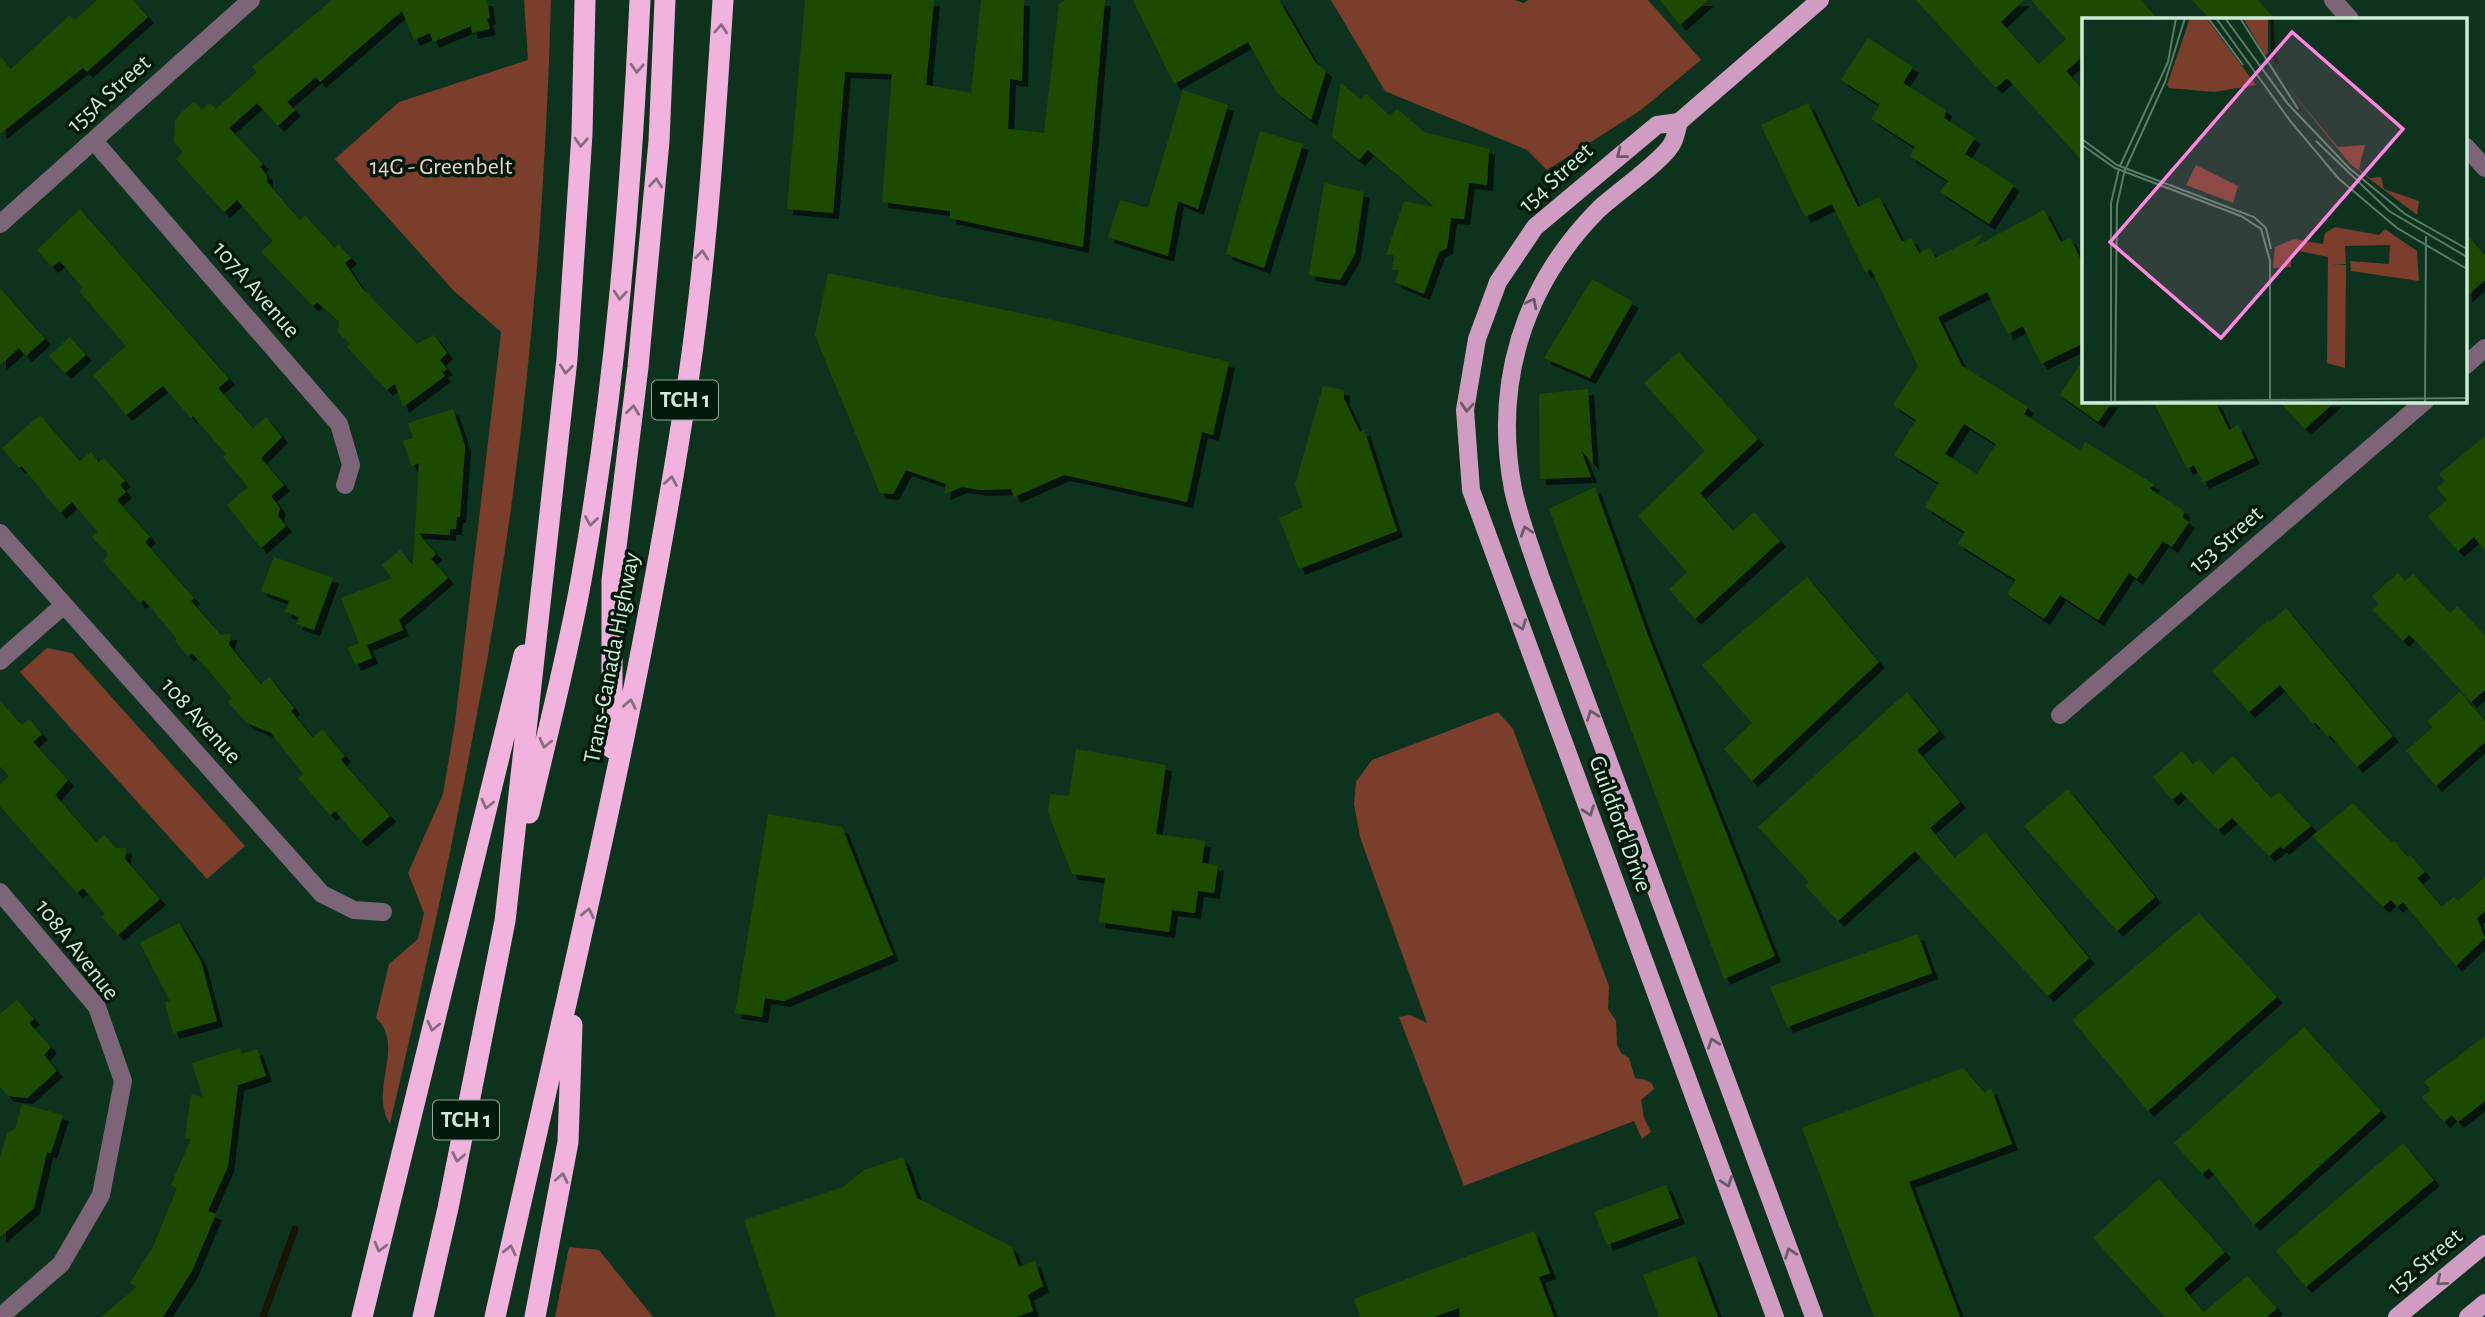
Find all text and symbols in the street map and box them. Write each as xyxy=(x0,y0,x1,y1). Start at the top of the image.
inset map xyxy=(2082,18,2468,402)
one-way arrow xyxy=(714,23,729,34)
street label: 155A Street xyxy=(63,51,155,137)
one-way arrow xyxy=(629,63,644,74)
one-way arrow xyxy=(574,136,589,147)
street label: 154 Street xyxy=(1514,139,1598,217)
one-way arrow xyxy=(1617,145,1629,158)
park label: 14G - Greenbelt xyxy=(370,155,513,179)
one-way arrow xyxy=(648,178,663,189)
street label: 107A Avenue xyxy=(208,237,304,343)
one-way arrow xyxy=(694,249,709,260)
one-way arrow xyxy=(613,290,628,301)
one-way arrow xyxy=(1524,298,1538,310)
one-way arrow xyxy=(559,363,574,374)
road number: TCH 1 xyxy=(652,380,718,420)
one-way arrow xyxy=(1460,402,1475,413)
one-way arrow xyxy=(626,404,641,416)
one-way arrow xyxy=(663,475,678,486)
street label: 153 Street xyxy=(2185,502,2268,578)
one-way arrow xyxy=(583,515,598,526)
one-way arrow xyxy=(1520,525,1534,538)
street label: Trans-Canada Highway xyxy=(580,551,644,765)
one-way arrow xyxy=(1513,619,1527,631)
street label: 108 Avenue xyxy=(157,673,245,769)
one-way arrow xyxy=(622,698,637,710)
one-way arrow xyxy=(1586,709,1600,721)
one-way arrow xyxy=(538,737,553,749)
street label: Guildford Drive xyxy=(1584,753,1656,895)
one-way arrow xyxy=(481,798,495,810)
one-way arrow xyxy=(1581,804,1595,816)
street label: 108A Avenue xyxy=(31,895,123,1005)
one-way arrow xyxy=(579,907,594,919)
one-way arrow xyxy=(427,1019,442,1031)
one-way arrow xyxy=(1707,1037,1721,1049)
road number: TCH 1 xyxy=(433,1100,499,1140)
one-way arrow xyxy=(452,1151,467,1163)
one-way arrow xyxy=(553,1172,568,1184)
one-way arrow xyxy=(1719,1175,1733,1187)
street label: 152 Street xyxy=(2383,1224,2467,1300)
one-way arrow xyxy=(374,1241,388,1253)
one-way arrow xyxy=(501,1244,516,1256)
one-way arrow xyxy=(1784,1247,1798,1259)
one-way arrow xyxy=(2437,1272,2449,1285)

